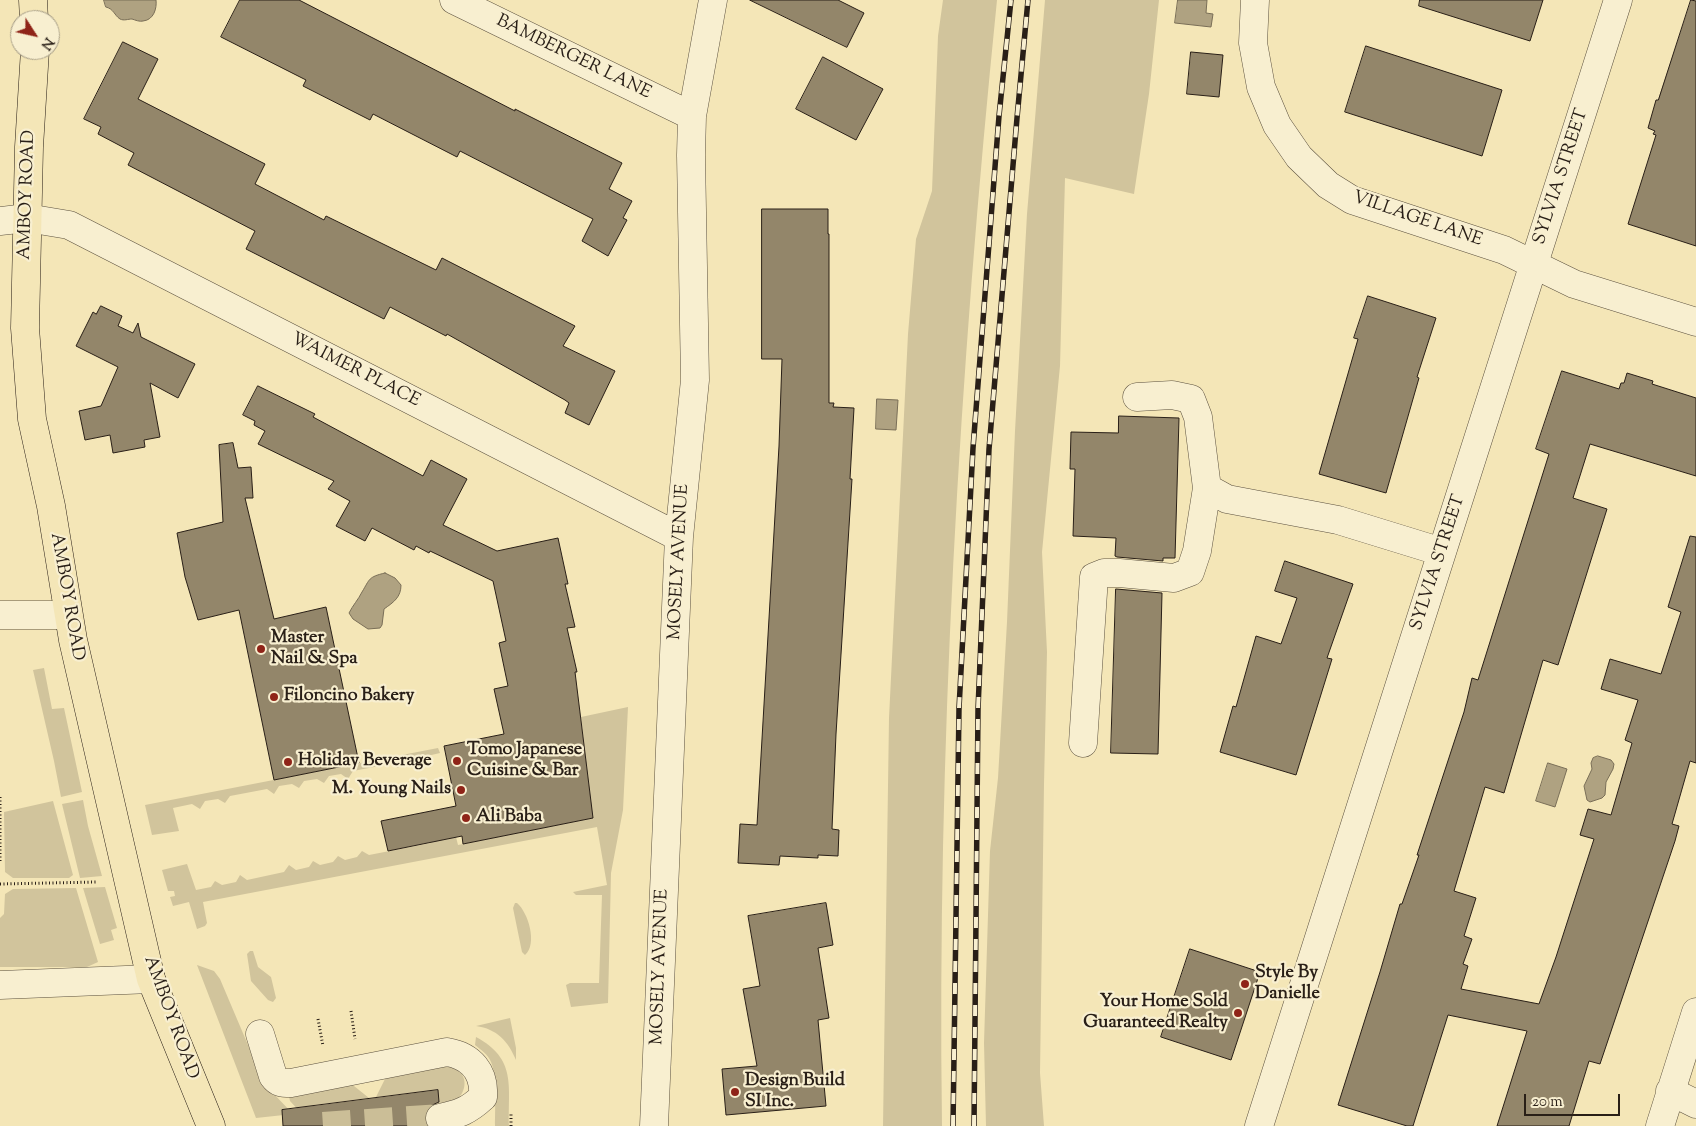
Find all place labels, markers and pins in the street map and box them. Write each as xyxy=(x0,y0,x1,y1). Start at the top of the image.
place label: Master Nail & Spa xyxy=(271,628,357,670)
marker: Master Nail & Spa xyxy=(255,643,267,655)
place label: Filoncino Bakery xyxy=(284,686,415,708)
marker: Filoncino Bakery xyxy=(268,691,280,703)
place label: Tomo Japanese Cuisine & Bar xyxy=(467,740,582,782)
place label: Holiday Beverage xyxy=(298,751,432,773)
marker: Tomo Japanese Cuisine & Bar xyxy=(451,755,463,767)
marker: Holiday Beverage xyxy=(282,756,294,768)
place label: M. Young Nails xyxy=(332,779,451,801)
marker: M. Young Nails xyxy=(455,784,467,796)
place label: Ali Baba xyxy=(476,807,542,829)
marker: Ali Baba xyxy=(460,812,472,824)
place label: Style By Danielle xyxy=(1255,963,1320,1006)
marker: Style By Danielle xyxy=(1239,978,1251,990)
place label: Your Home Sold Guaranteed Realty xyxy=(1083,992,1228,1034)
marker: Your Home Sold Guaranteed Realty xyxy=(1232,1007,1244,1019)
place label: Design Build SI Inc. xyxy=(745,1071,845,1114)
marker: Design Build SI Inc. xyxy=(729,1086,741,1098)

